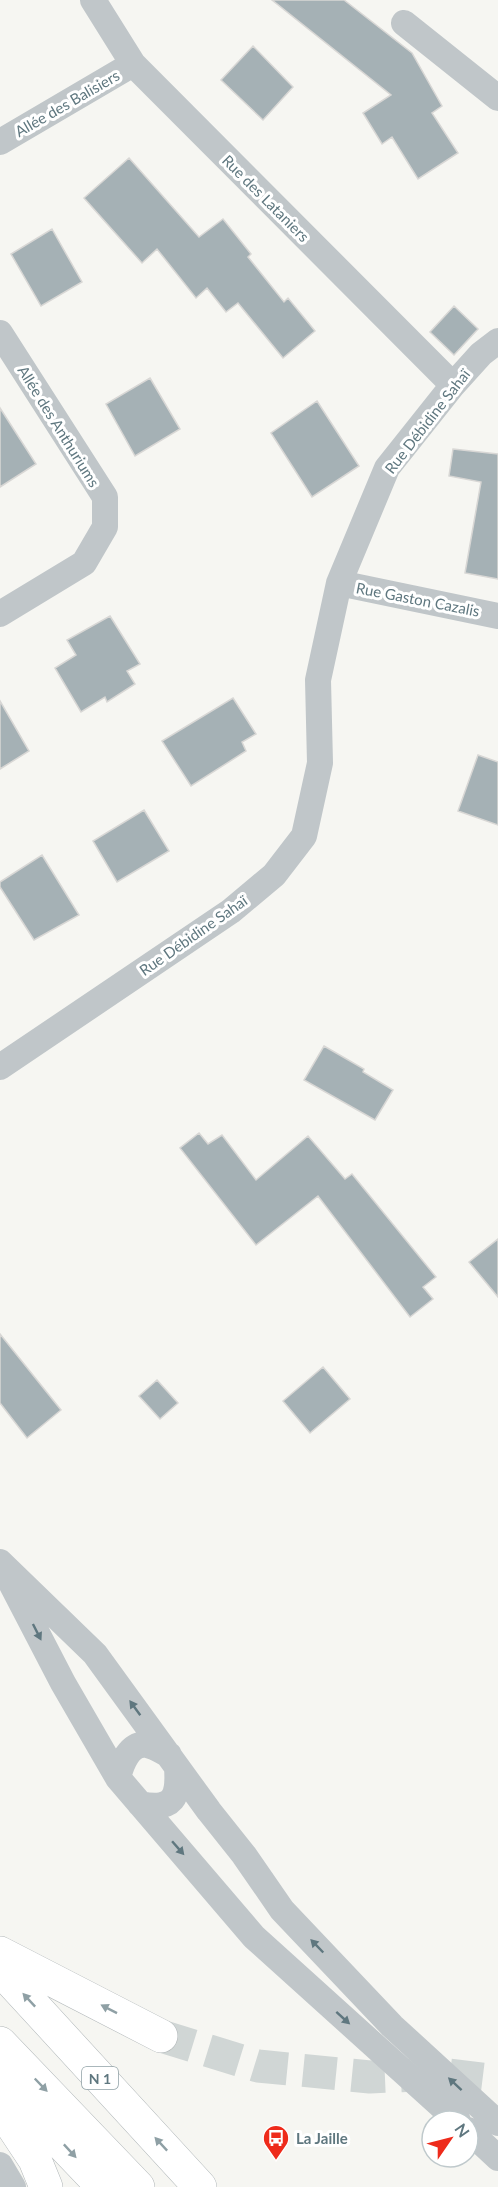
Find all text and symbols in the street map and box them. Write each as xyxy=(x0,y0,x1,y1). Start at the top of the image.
street label: Allée des Balisiers xyxy=(12,66,122,140)
street label: Rue des Lataniers xyxy=(219,151,313,245)
street label: Allée des Anthuriums xyxy=(14,362,104,490)
street label: Rue Débidine Sahaï xyxy=(381,365,474,477)
street label: Rue Gaston Cazalis xyxy=(355,578,481,620)
street label: Rue Débidine Sahaï xyxy=(136,891,251,979)
one-way arrow xyxy=(32,1624,41,1641)
one-way arrow xyxy=(129,1701,141,1717)
one-way arrow xyxy=(171,1841,185,1856)
one-way arrow xyxy=(310,1940,324,1954)
one-way arrow xyxy=(22,1993,36,2008)
one-way arrow xyxy=(100,2005,118,2015)
one-way arrow xyxy=(335,2011,350,2024)
road number: N 1 xyxy=(82,2067,118,2089)
one-way arrow xyxy=(448,2077,462,2091)
one-way arrow xyxy=(33,2078,47,2092)
north arrow xyxy=(420,2109,480,2169)
text: N xyxy=(451,2120,474,2141)
bus stop icon: La Jaille xyxy=(261,2123,291,2161)
place label: La Jaille xyxy=(296,2129,348,2147)
one-way arrow xyxy=(155,2137,168,2152)
one-way arrow xyxy=(62,2144,76,2158)

